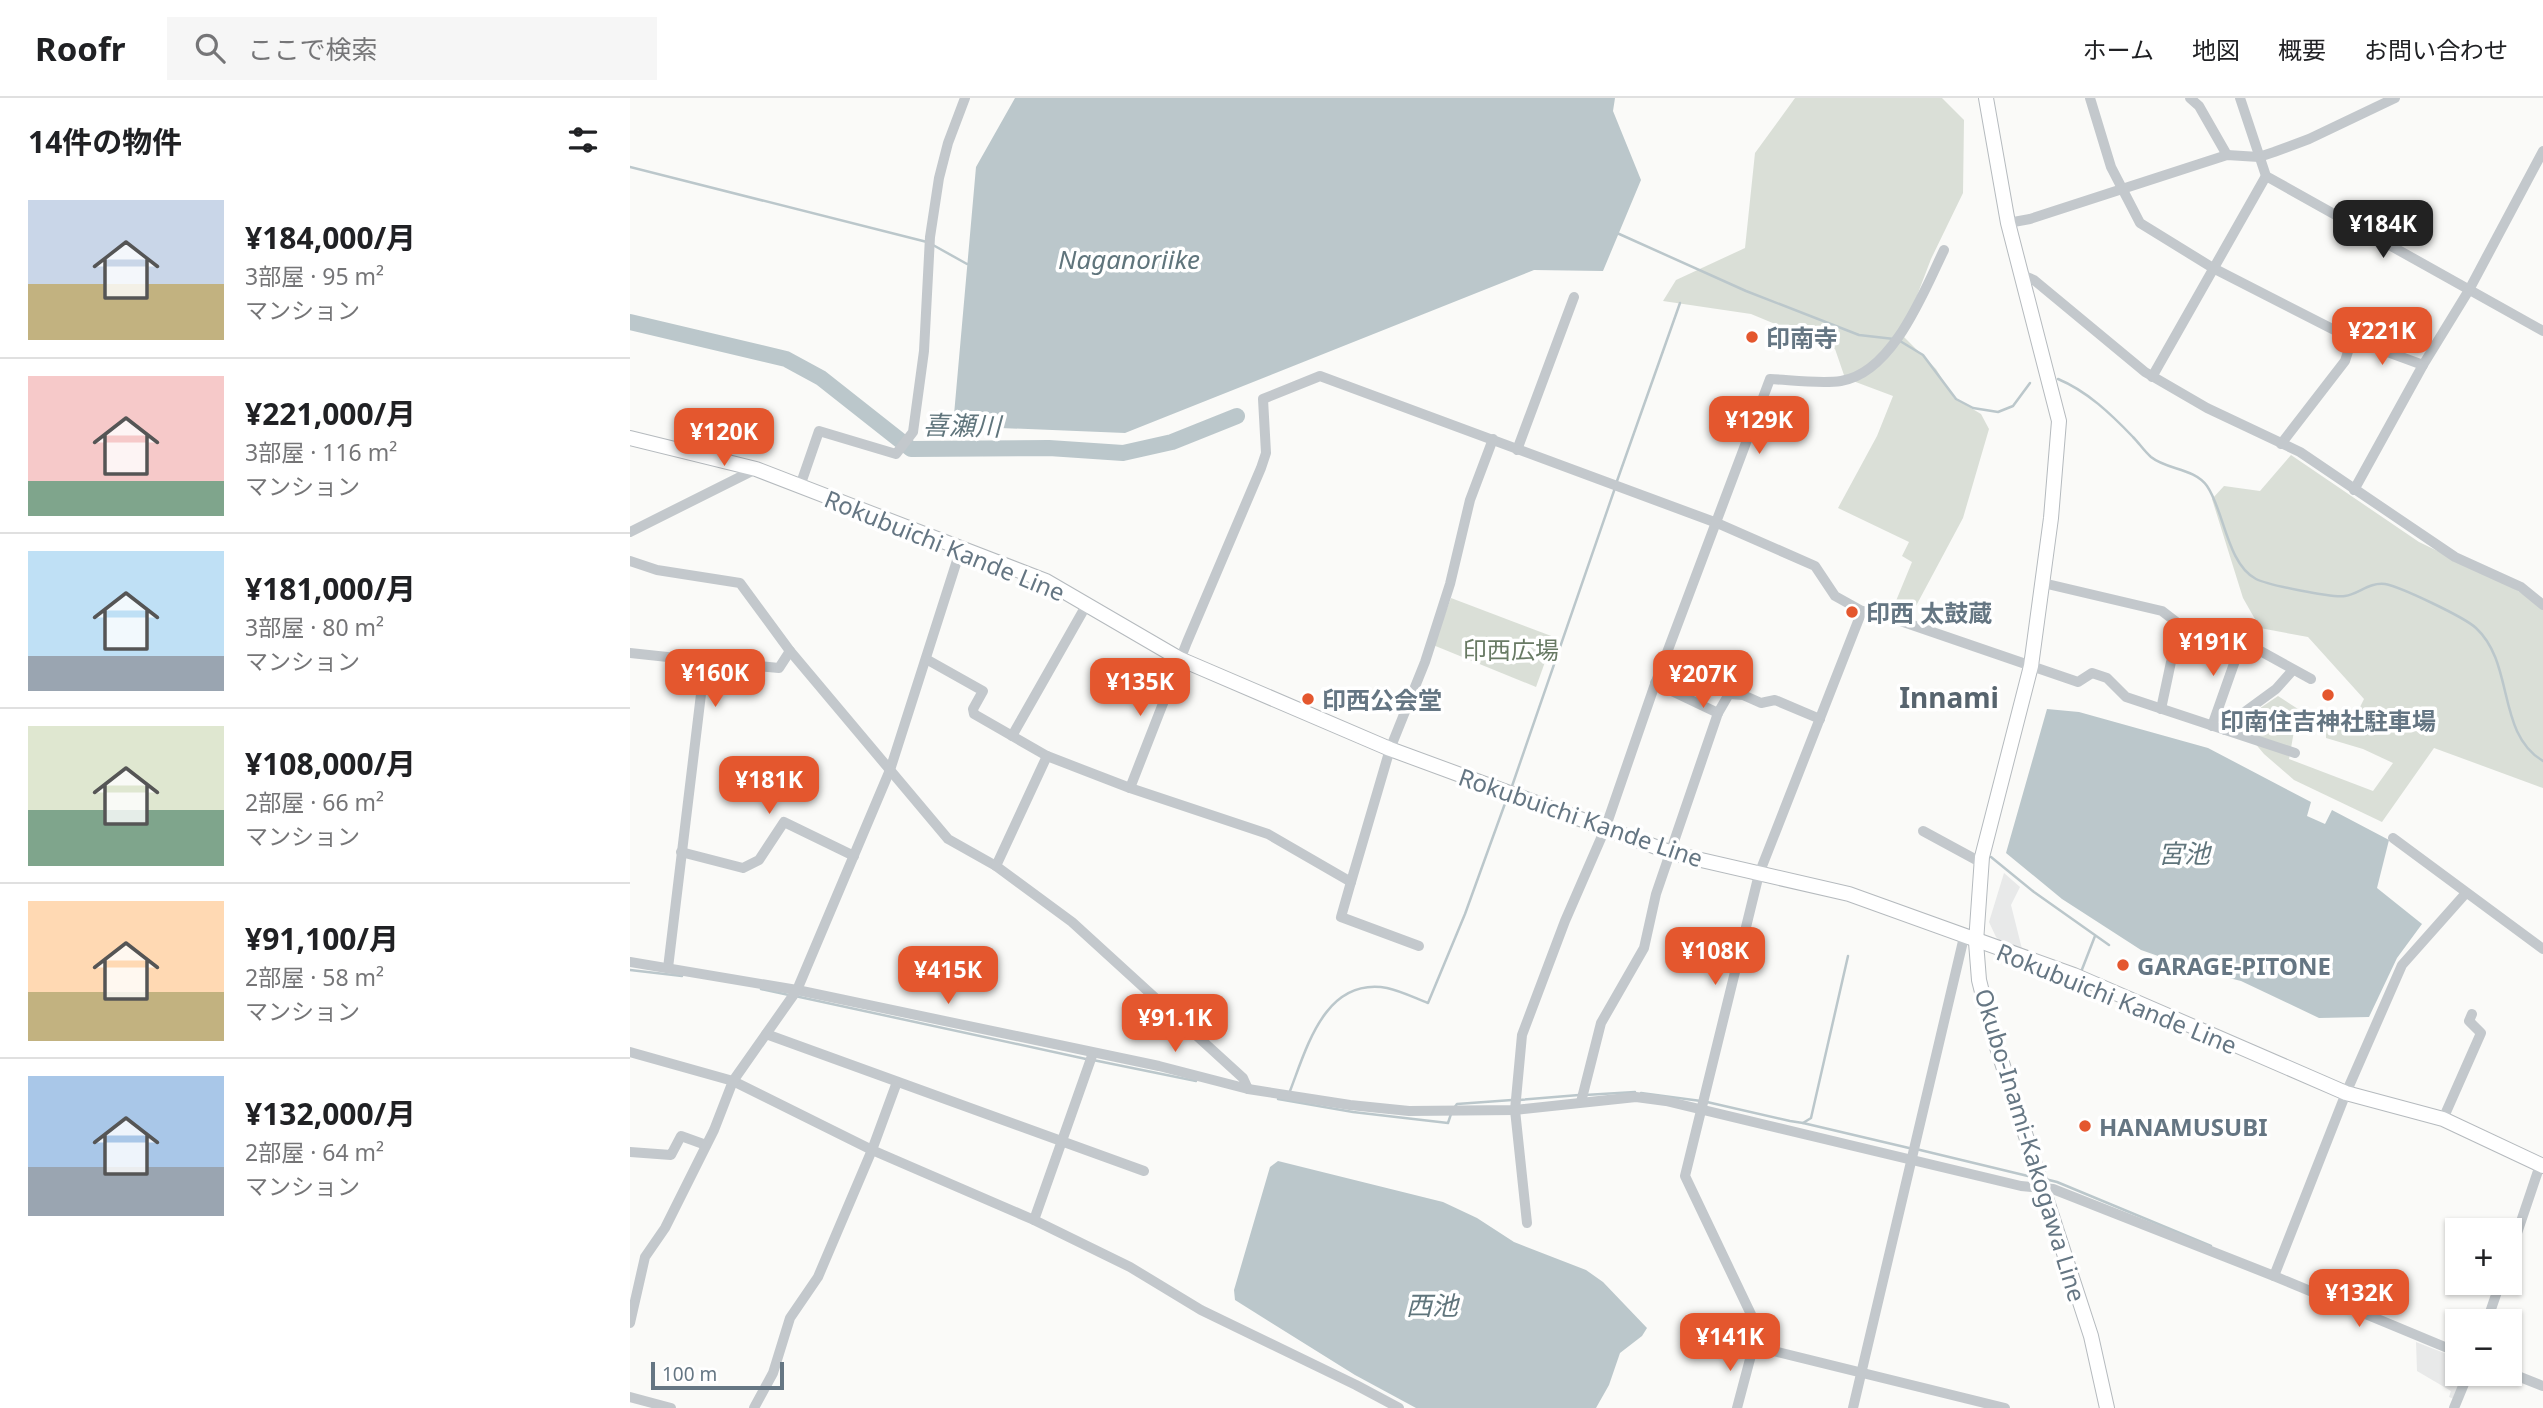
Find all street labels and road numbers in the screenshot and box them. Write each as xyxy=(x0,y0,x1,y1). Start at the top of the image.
street label: Rokubuichi Kande Line xyxy=(820,482,1070,608)
street label: Rokubuichi Kande Line xyxy=(1454,760,1708,874)
street label: Rokubuichi Kande Line xyxy=(1992,935,2242,1061)
street label: Okubo-Inami-Kakogawa Line xyxy=(1968,984,2094,1306)

